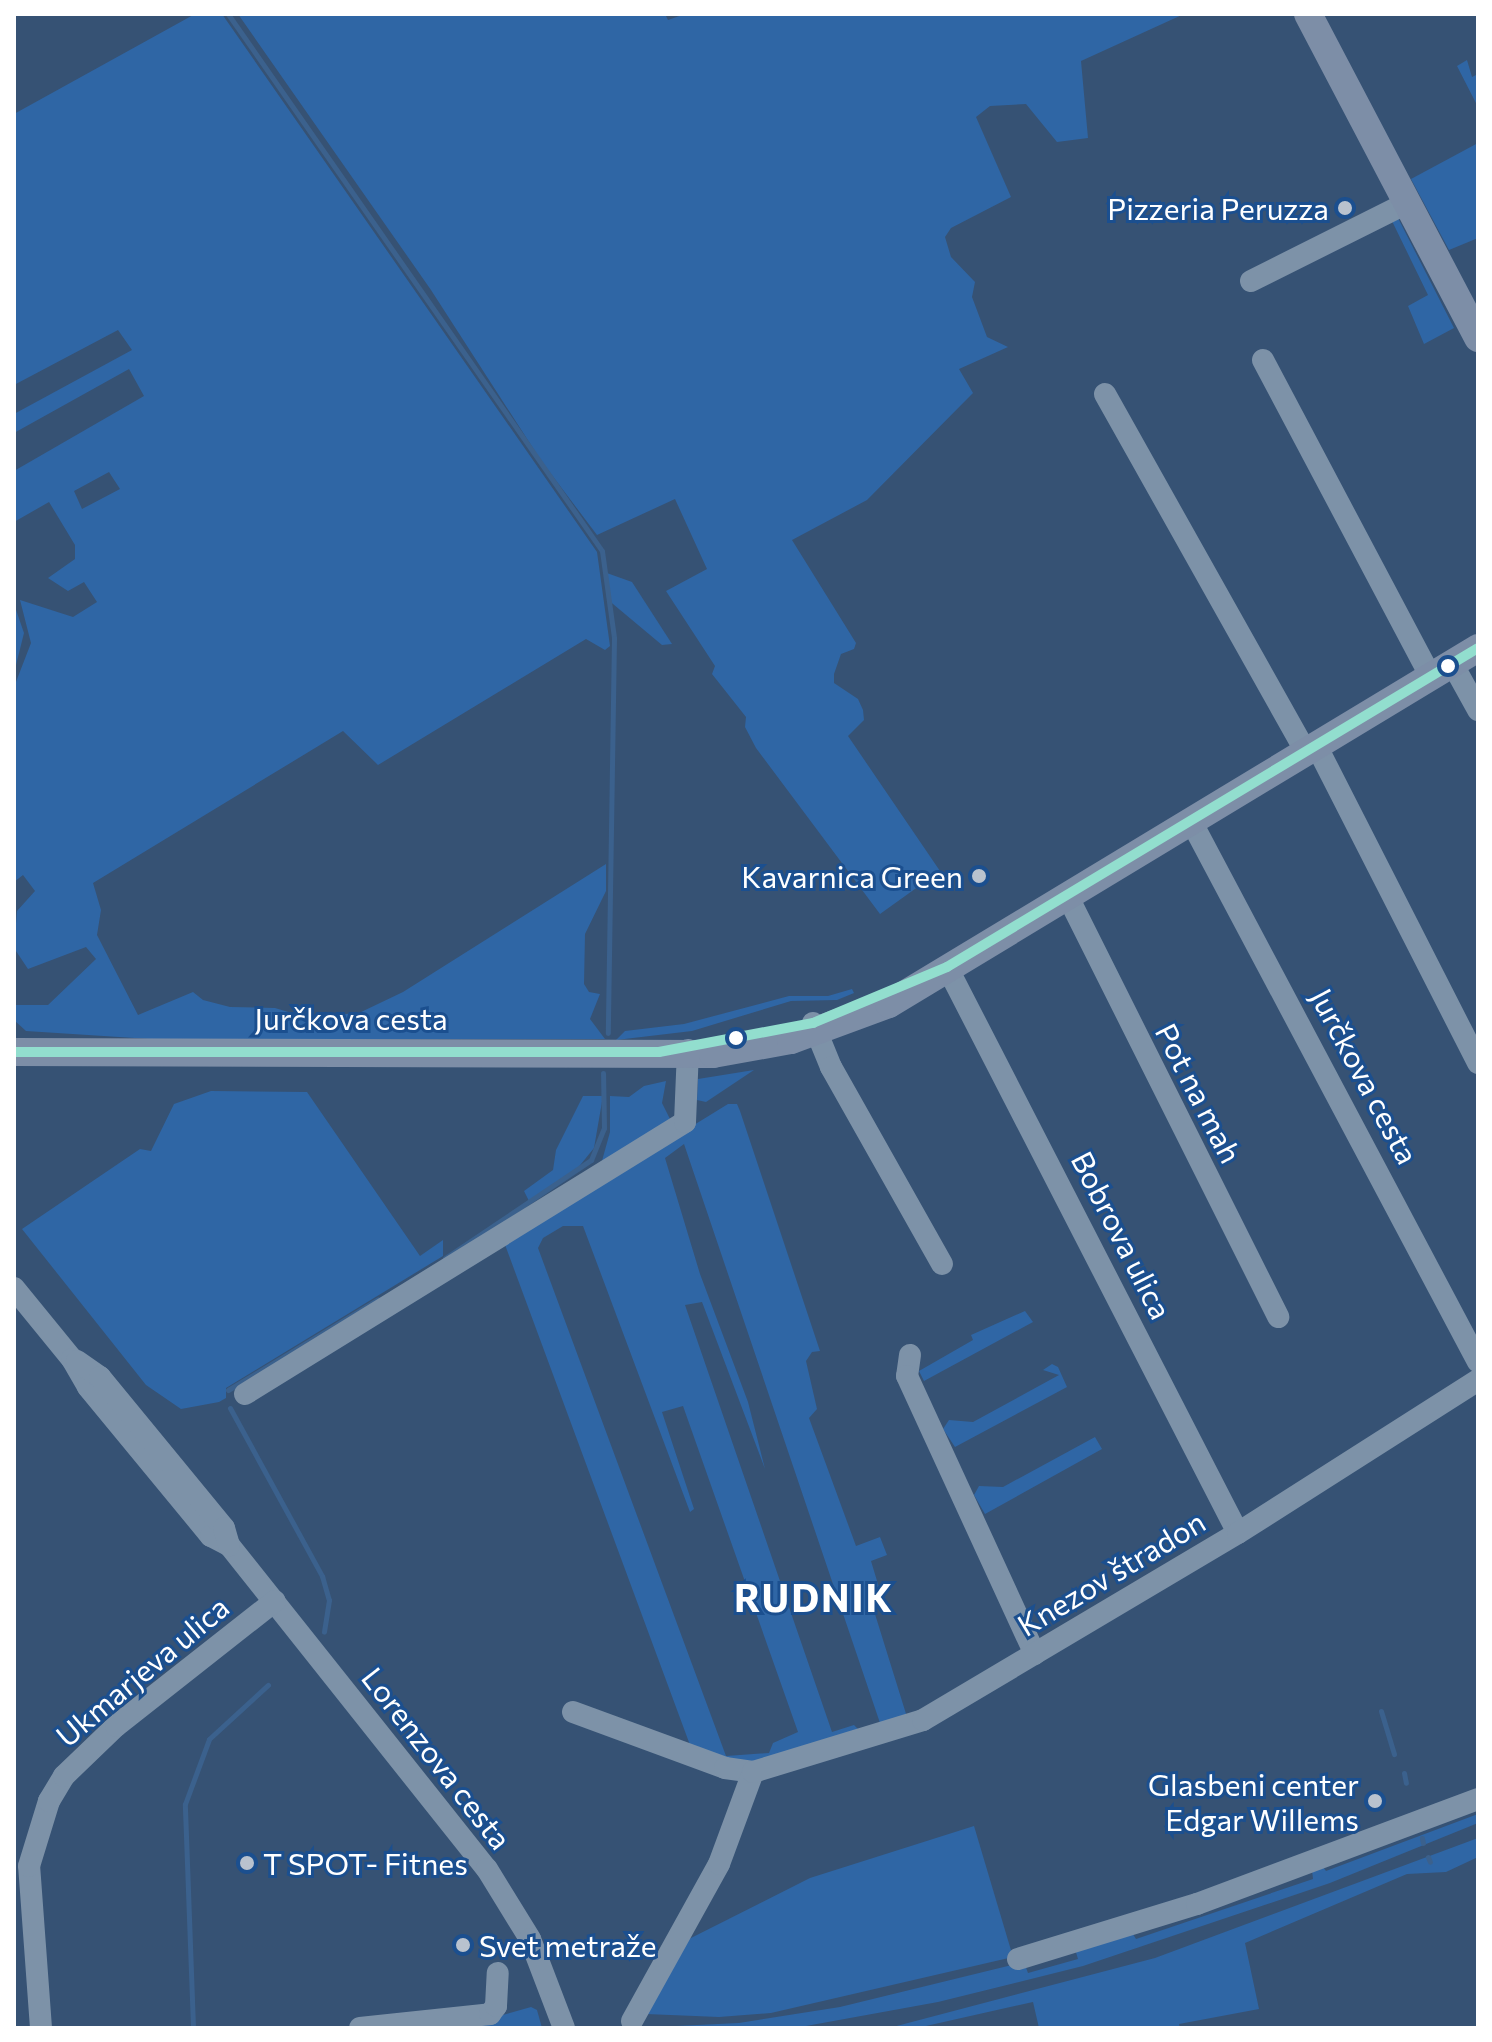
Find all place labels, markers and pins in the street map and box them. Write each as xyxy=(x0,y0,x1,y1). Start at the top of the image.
place label: Pizzeria Peruzza xyxy=(1107,190,1329,226)
marker: Pizzeria Peruzza xyxy=(1336,199,1354,217)
unlabelled marker xyxy=(1440,658,1456,674)
place label: Kavarnica Green xyxy=(741,858,963,894)
marker: Kavarnica Green xyxy=(970,867,988,885)
unlabelled marker xyxy=(728,1030,744,1046)
place label: Glasbeni center Edgar Willems xyxy=(1148,1766,1359,1836)
marker: Glasbeni center Edgar Willems xyxy=(1366,1792,1384,1810)
place label: T SPOT- Fitnes xyxy=(263,1845,468,1881)
marker: T SPOT- Fitnes xyxy=(238,1854,256,1872)
place label: Svet metraže xyxy=(479,1927,657,1963)
marker: Svet metraže xyxy=(454,1936,472,1954)

